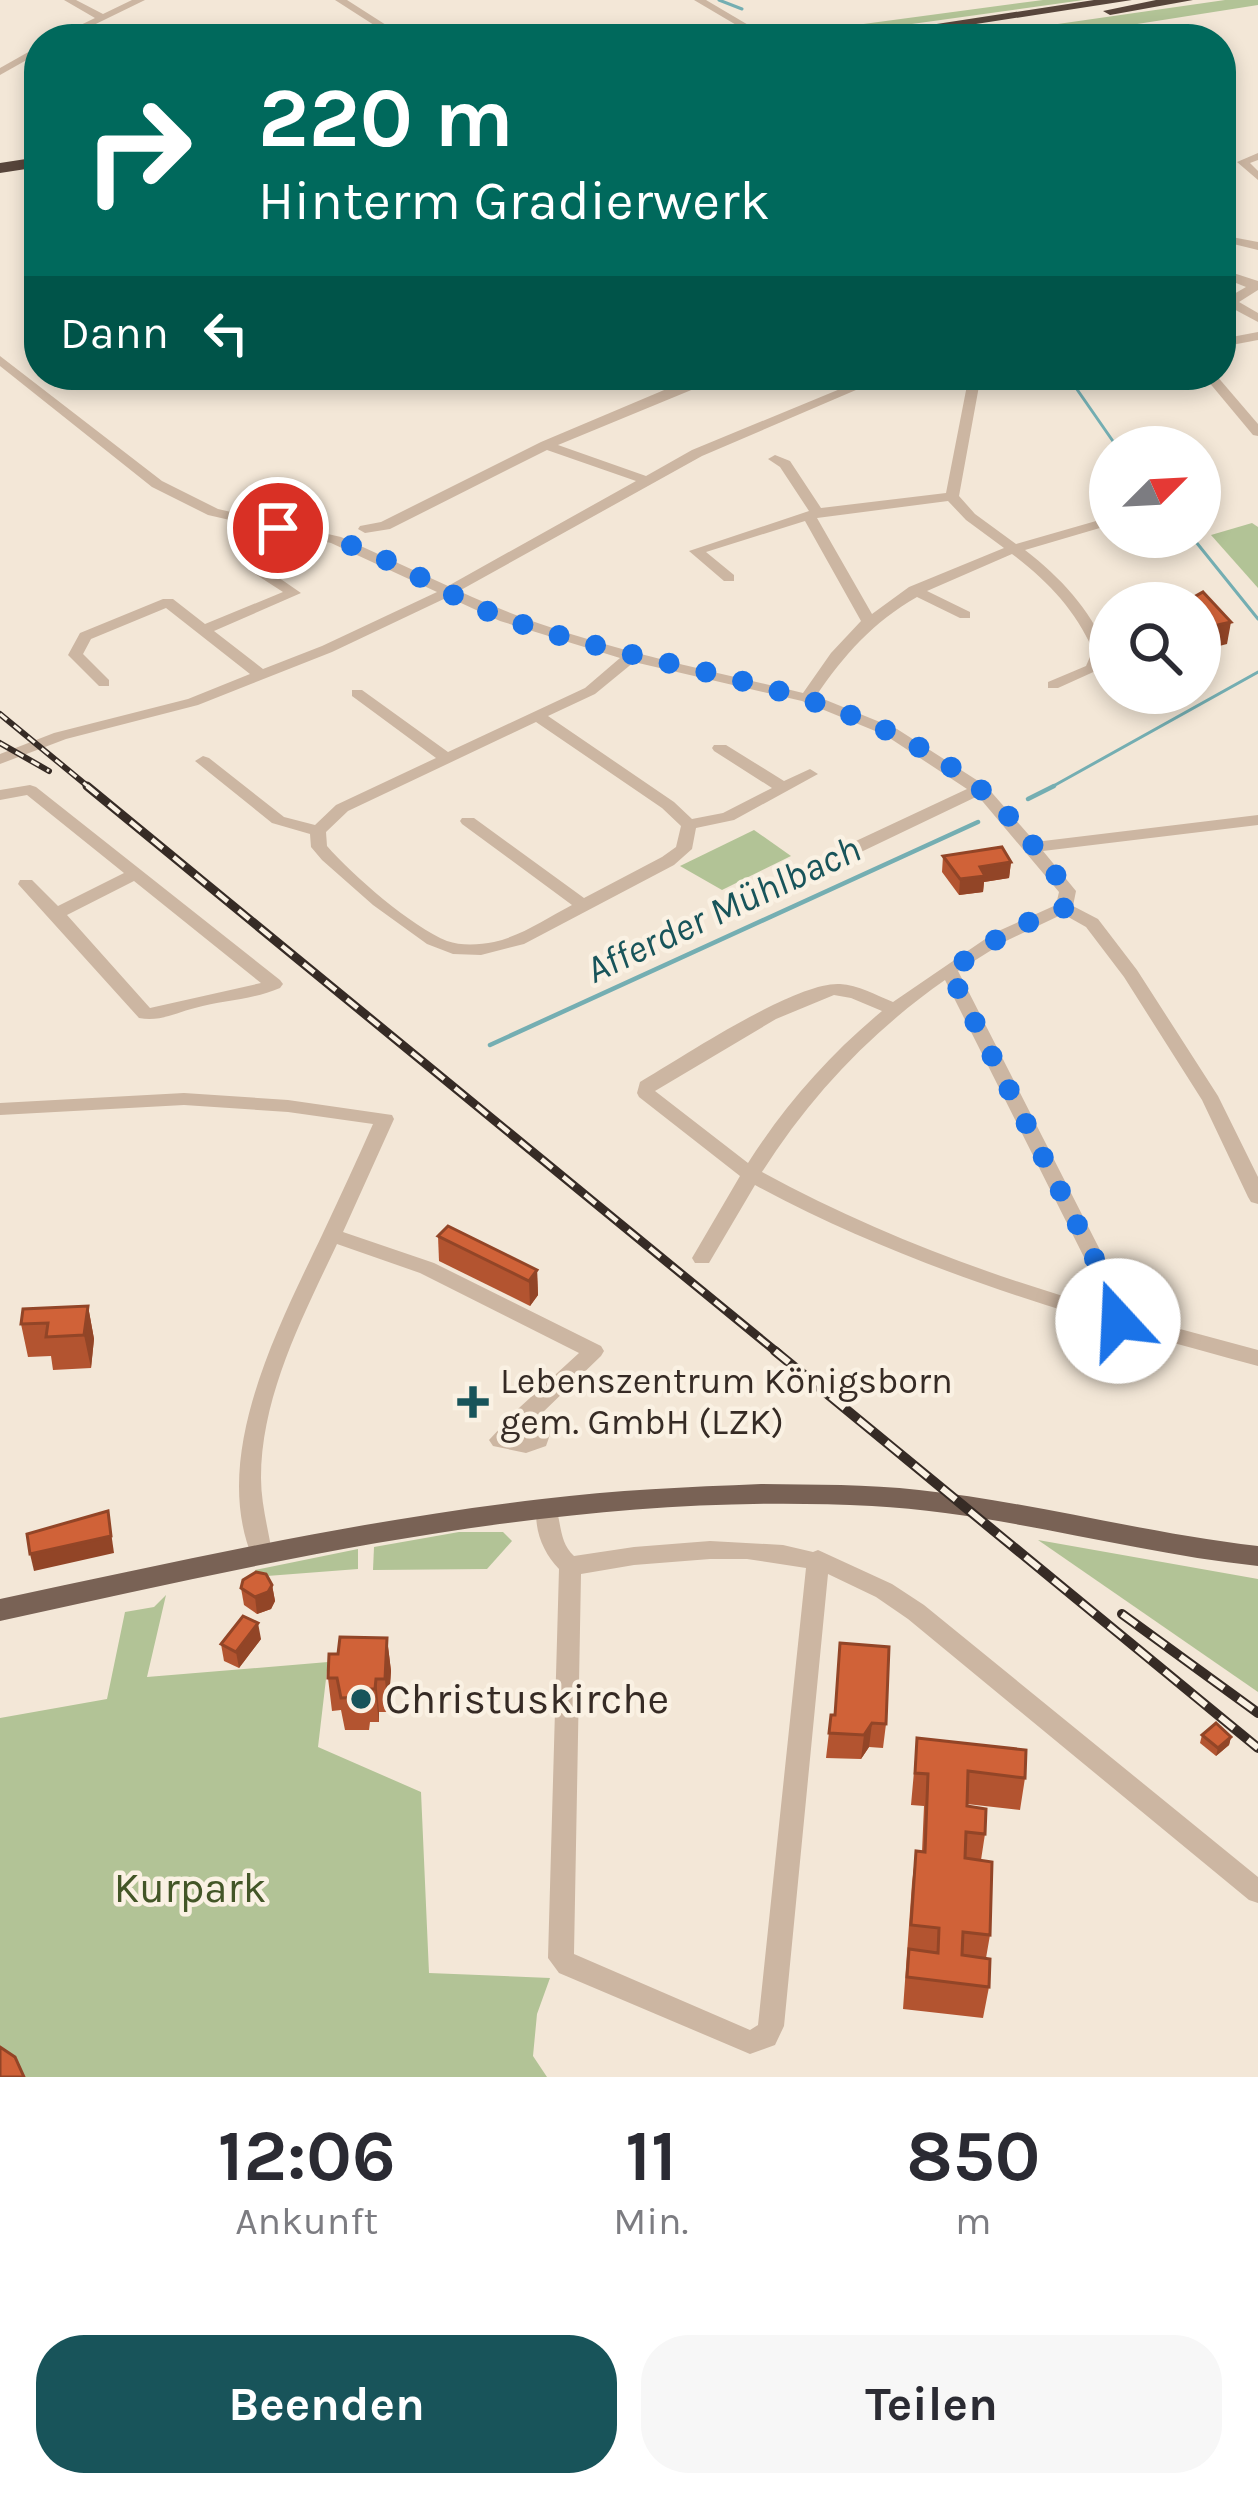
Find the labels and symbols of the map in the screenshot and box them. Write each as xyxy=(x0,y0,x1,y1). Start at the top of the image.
north arrow xyxy=(1089,426,1221,558)
pin xyxy=(227,477,329,579)
water label: Afferder Mühlbach xyxy=(579,825,867,993)
position arrow xyxy=(1055,1258,1181,1384)
place label: Lebenszentrum Königsborn gem. GmbH (LZK) xyxy=(500,1360,953,1443)
marker: Lebenszentrum Königsborn gem. GmbH (LZK) xyxy=(457,1386,489,1418)
place label: Christuskirche xyxy=(385,1674,669,1724)
marker: Christuskirche xyxy=(348,1686,374,1712)
park label: Kurpark xyxy=(114,1863,266,1913)

